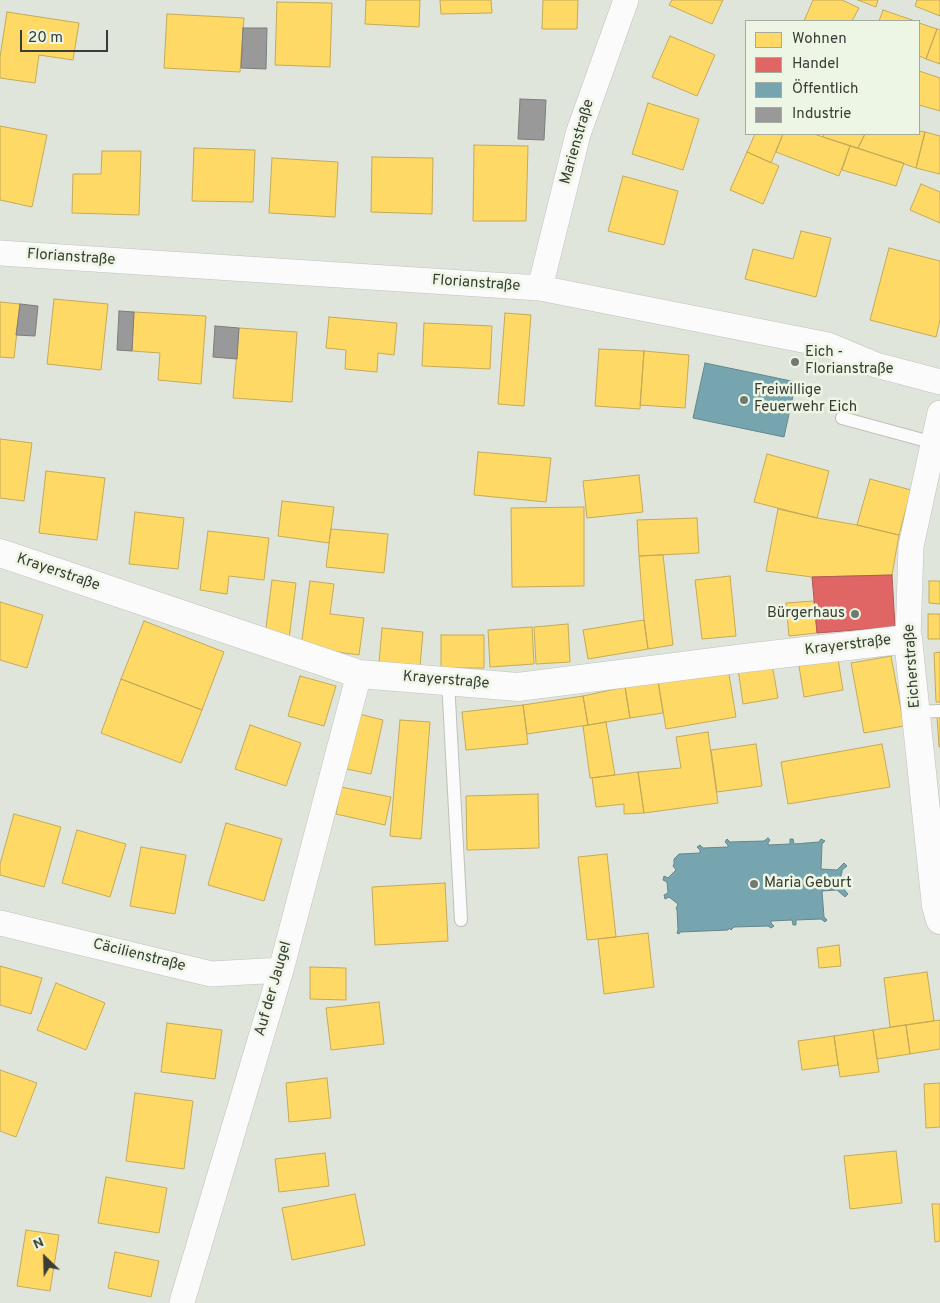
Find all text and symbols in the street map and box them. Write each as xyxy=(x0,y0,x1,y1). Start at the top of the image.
scale bar xyxy=(22,20,110,52)
legend xyxy=(745,20,920,135)
text: 20 m xyxy=(28,29,63,48)
text: Wohnen xyxy=(792,30,847,49)
text: Handel xyxy=(792,55,839,74)
text: Öffentlich xyxy=(792,80,859,99)
street label: Marienstraße xyxy=(557,97,599,187)
text: Industrie xyxy=(792,105,851,124)
street label: Florianstraße xyxy=(26,246,116,270)
street label: Florianstraße xyxy=(431,272,521,296)
place label: Eich - Florianstraße xyxy=(805,344,893,379)
marker: Eich - Florianstraße xyxy=(789,356,801,368)
place label: Freiwillige Feuerwehr Eich xyxy=(754,382,857,417)
marker: Freiwillige Feuerwehr Eich xyxy=(738,394,750,406)
street label: Krayerstraße xyxy=(14,550,102,596)
place label: Bürgerhaus xyxy=(767,605,845,623)
marker: Bürgerhaus xyxy=(849,608,861,620)
street label: Eicherstraße xyxy=(901,623,925,709)
street label: Krayerstraße xyxy=(804,632,892,660)
street label: Krayerstraße xyxy=(402,668,490,694)
place label: Maria Geburt xyxy=(764,875,852,893)
marker: Maria Geburt xyxy=(748,878,760,890)
street label: Cäcilienstraße xyxy=(91,936,187,976)
street label: Auf der Jaugel xyxy=(252,939,296,1039)
north arrow xyxy=(20,1233,70,1283)
text: N xyxy=(31,1234,47,1254)

